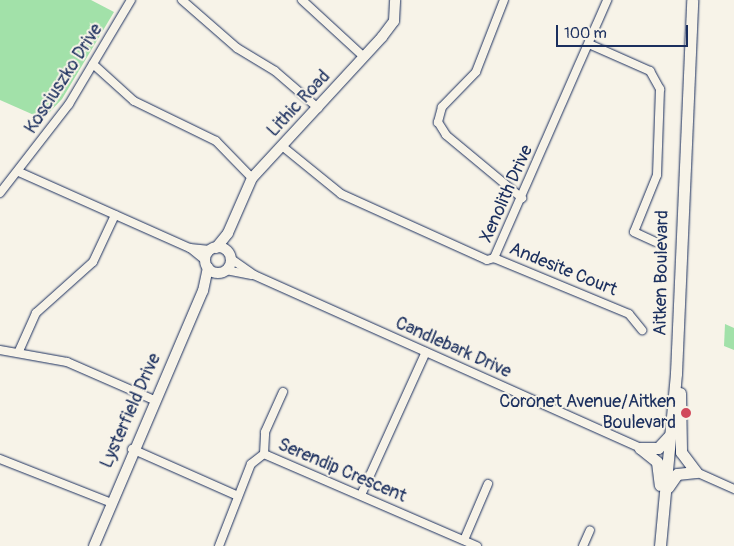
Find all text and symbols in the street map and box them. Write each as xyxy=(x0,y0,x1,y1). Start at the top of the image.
scale bar xyxy=(559,15,692,47)
street label: Kosciuszko Drive xyxy=(20,20,108,138)
text: 100 m xyxy=(564,24,607,43)
street label: Lithic Road xyxy=(263,66,335,142)
street label: Xenolith Drive xyxy=(476,142,538,246)
street label: Aitken Boulevard xyxy=(650,210,674,336)
street label: Andesite Court xyxy=(506,239,620,301)
street label: Candlebark Drive xyxy=(392,313,514,383)
street label: Lysterfield Drive xyxy=(96,350,166,472)
place label: Coronet Avenue/Aitken Boulevard xyxy=(499,392,676,434)
marker: Coronet Avenue/Aitken Boulevard xyxy=(680,407,692,419)
street label: Serendip Crescent xyxy=(274,434,410,508)

